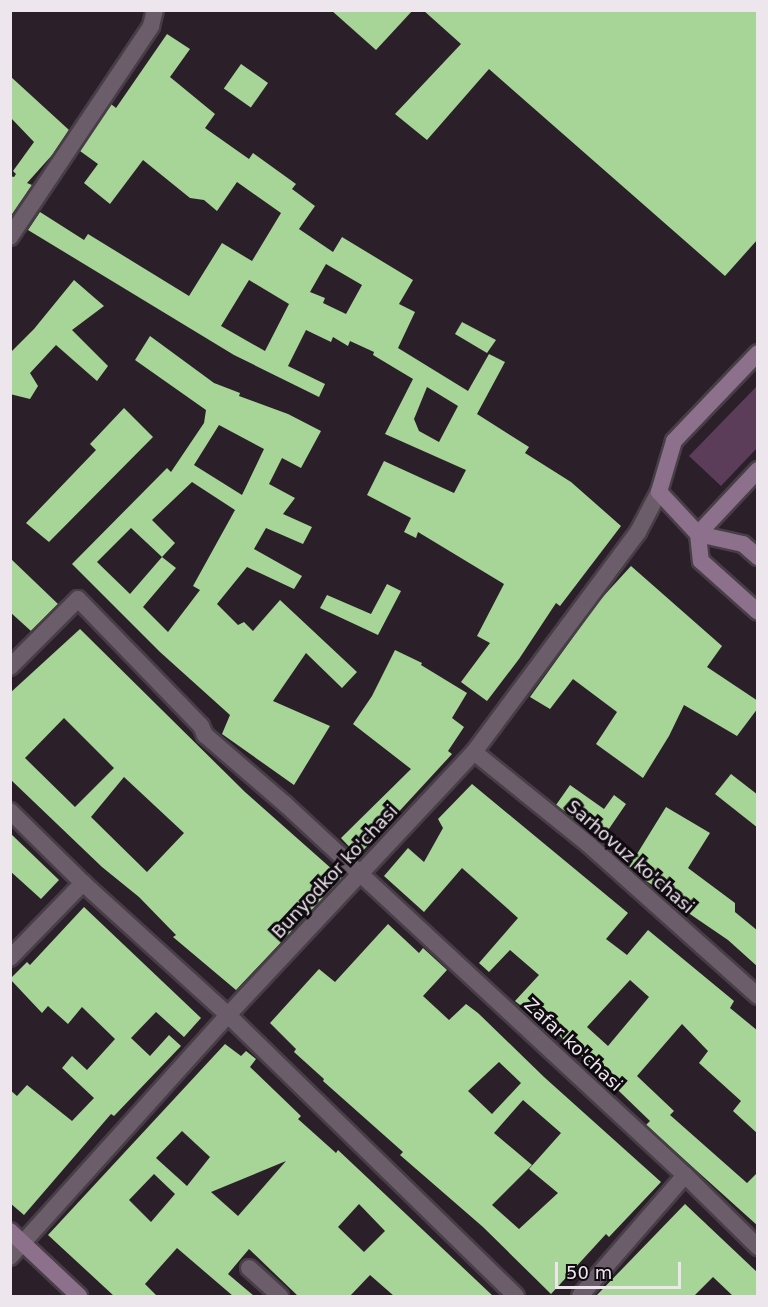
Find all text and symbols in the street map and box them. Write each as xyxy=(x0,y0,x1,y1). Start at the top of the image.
street label: Sarhovuz ko'chasi xyxy=(562,796,698,918)
street label: Bunyodkor ko'chasi xyxy=(268,801,402,943)
street label: Zafar ko'chasi xyxy=(519,994,627,1096)
scale bar xyxy=(558,1250,684,1288)
text: 50 m xyxy=(566,1262,612,1283)

